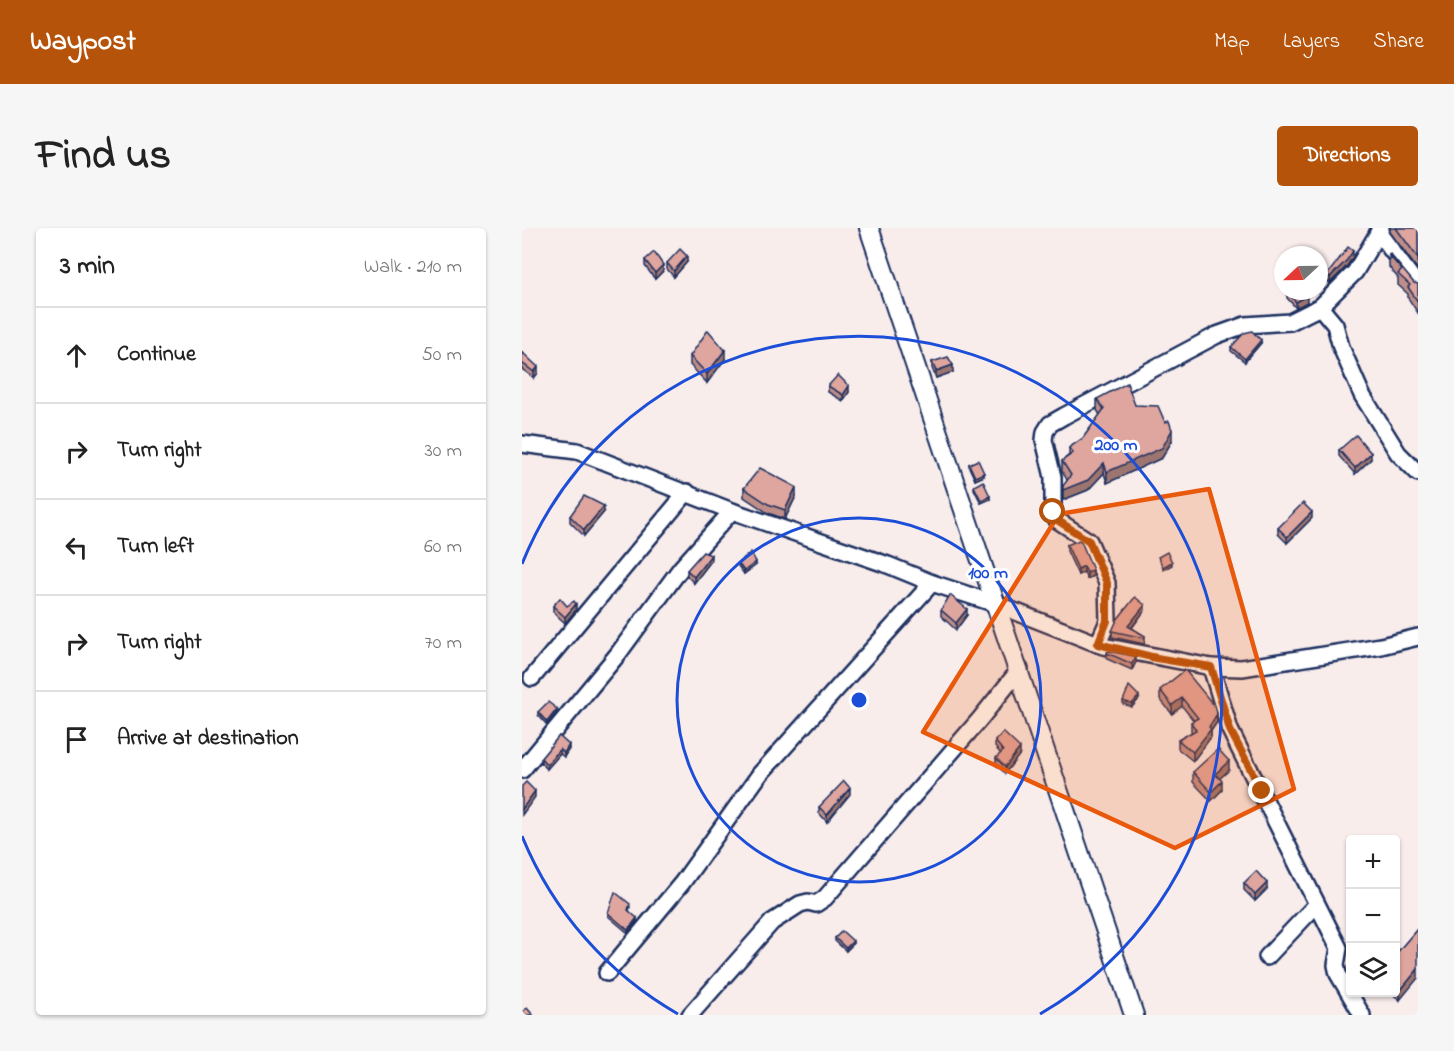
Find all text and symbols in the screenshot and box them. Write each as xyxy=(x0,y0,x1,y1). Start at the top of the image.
text: Waypost xyxy=(30,22,136,63)
text: Map xyxy=(1214,27,1250,57)
text: Layers xyxy=(1283,27,1340,57)
text: Share xyxy=(1373,27,1424,57)
text: Find us xyxy=(36,126,171,187)
button: Directions xyxy=(1277,126,1418,186)
north arrow xyxy=(1274,246,1328,300)
text: 3 min xyxy=(60,248,115,286)
text: Walk · 210 m xyxy=(364,253,462,282)
icon: ahead xyxy=(60,339,93,372)
text: Continue xyxy=(117,339,196,371)
text: 50 m xyxy=(421,341,462,370)
text: 200 m xyxy=(1094,433,1138,459)
icon: right xyxy=(60,435,93,468)
text: Turn right xyxy=(117,435,202,467)
text: 30 m xyxy=(425,437,462,466)
route start xyxy=(1039,498,1065,524)
icon: left xyxy=(60,531,93,564)
text: Turn left xyxy=(117,531,194,563)
text: 60 m xyxy=(424,533,462,562)
text: 100 m xyxy=(968,561,1008,587)
icon: right xyxy=(60,627,93,660)
text: Turn right xyxy=(117,627,202,659)
text: 70 m xyxy=(425,629,462,658)
centre of rings xyxy=(849,690,869,710)
icon: arrive xyxy=(60,723,93,756)
text: Arrive at destination xyxy=(117,723,299,755)
route end xyxy=(1248,777,1274,803)
map controls xyxy=(1346,835,1400,997)
button: + xyxy=(1346,835,1400,889)
button: − xyxy=(1346,889,1400,943)
button: layers xyxy=(1346,943,1400,997)

